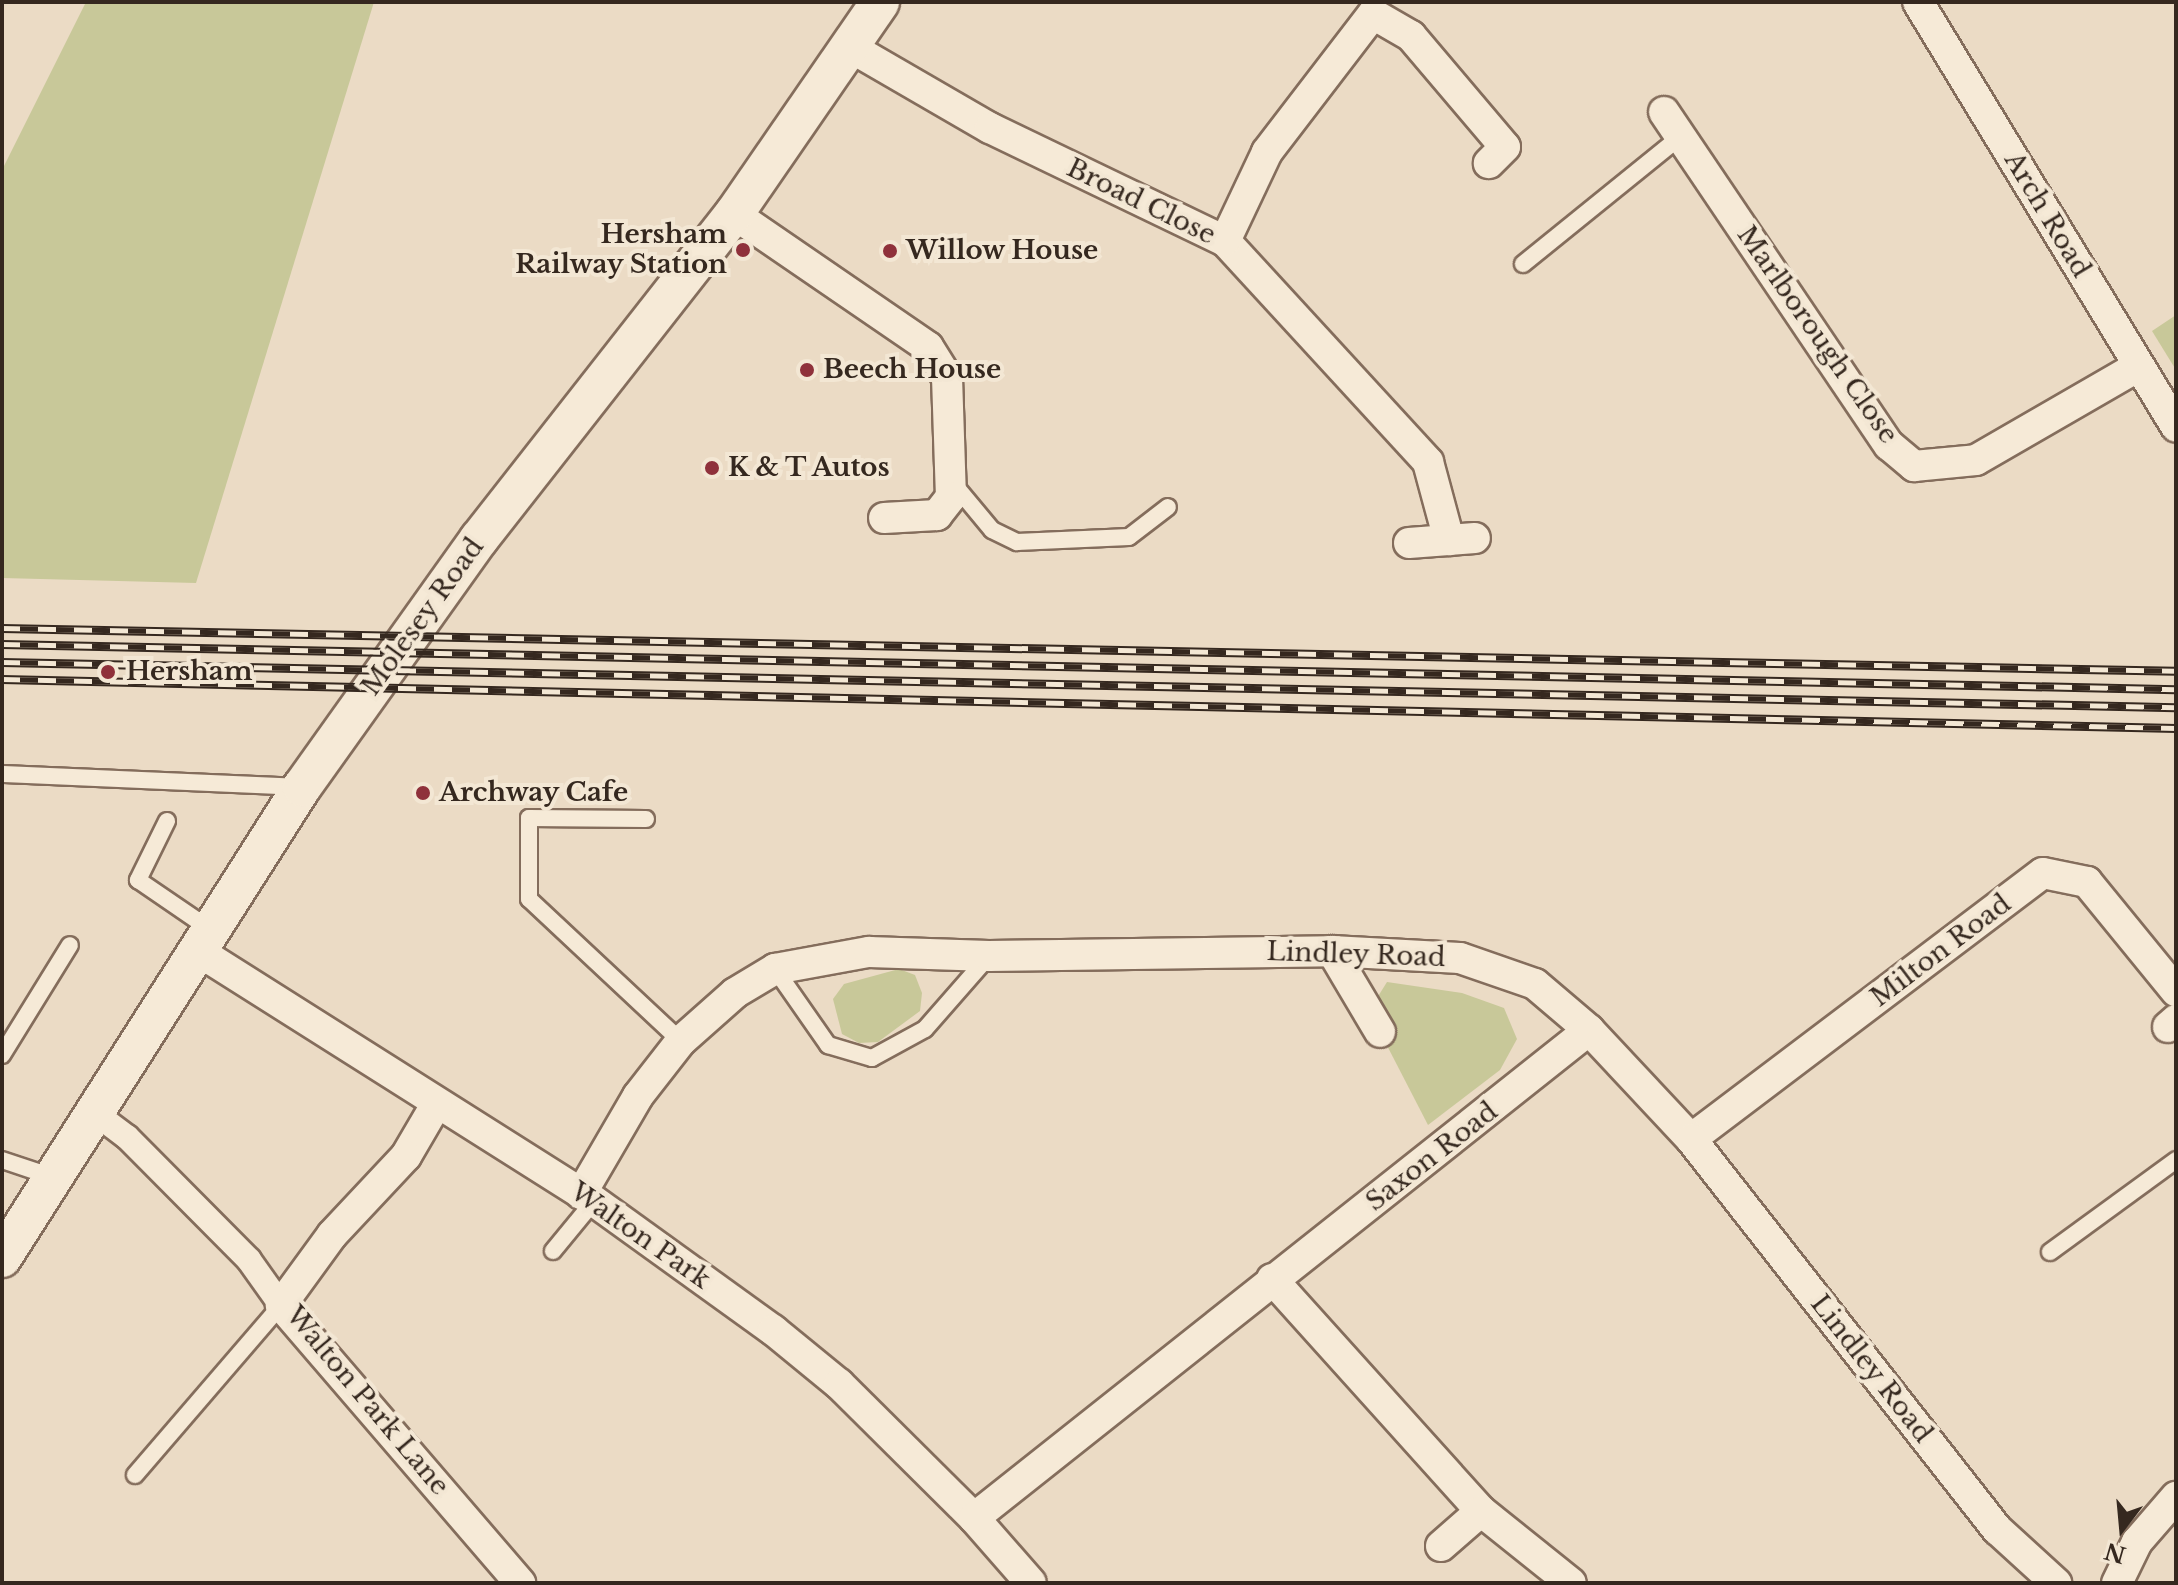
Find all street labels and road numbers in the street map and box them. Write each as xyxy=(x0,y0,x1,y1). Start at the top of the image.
street label: Arch Road xyxy=(1997,147,2097,283)
street label: Broad Close xyxy=(1062,153,1220,251)
street label: Marlborough Close xyxy=(1730,220,1904,450)
street label: Molesey Road xyxy=(355,532,491,702)
street label: Milton Road xyxy=(1865,888,2017,1014)
street label: Lindley Road xyxy=(1266,936,1446,974)
street label: Saxon Road xyxy=(1360,1096,1504,1218)
street label: Walton Park xyxy=(564,1176,716,1296)
street label: Lindley Road xyxy=(1803,1289,1939,1449)
street label: Walton Park Lane xyxy=(279,1300,455,1502)

